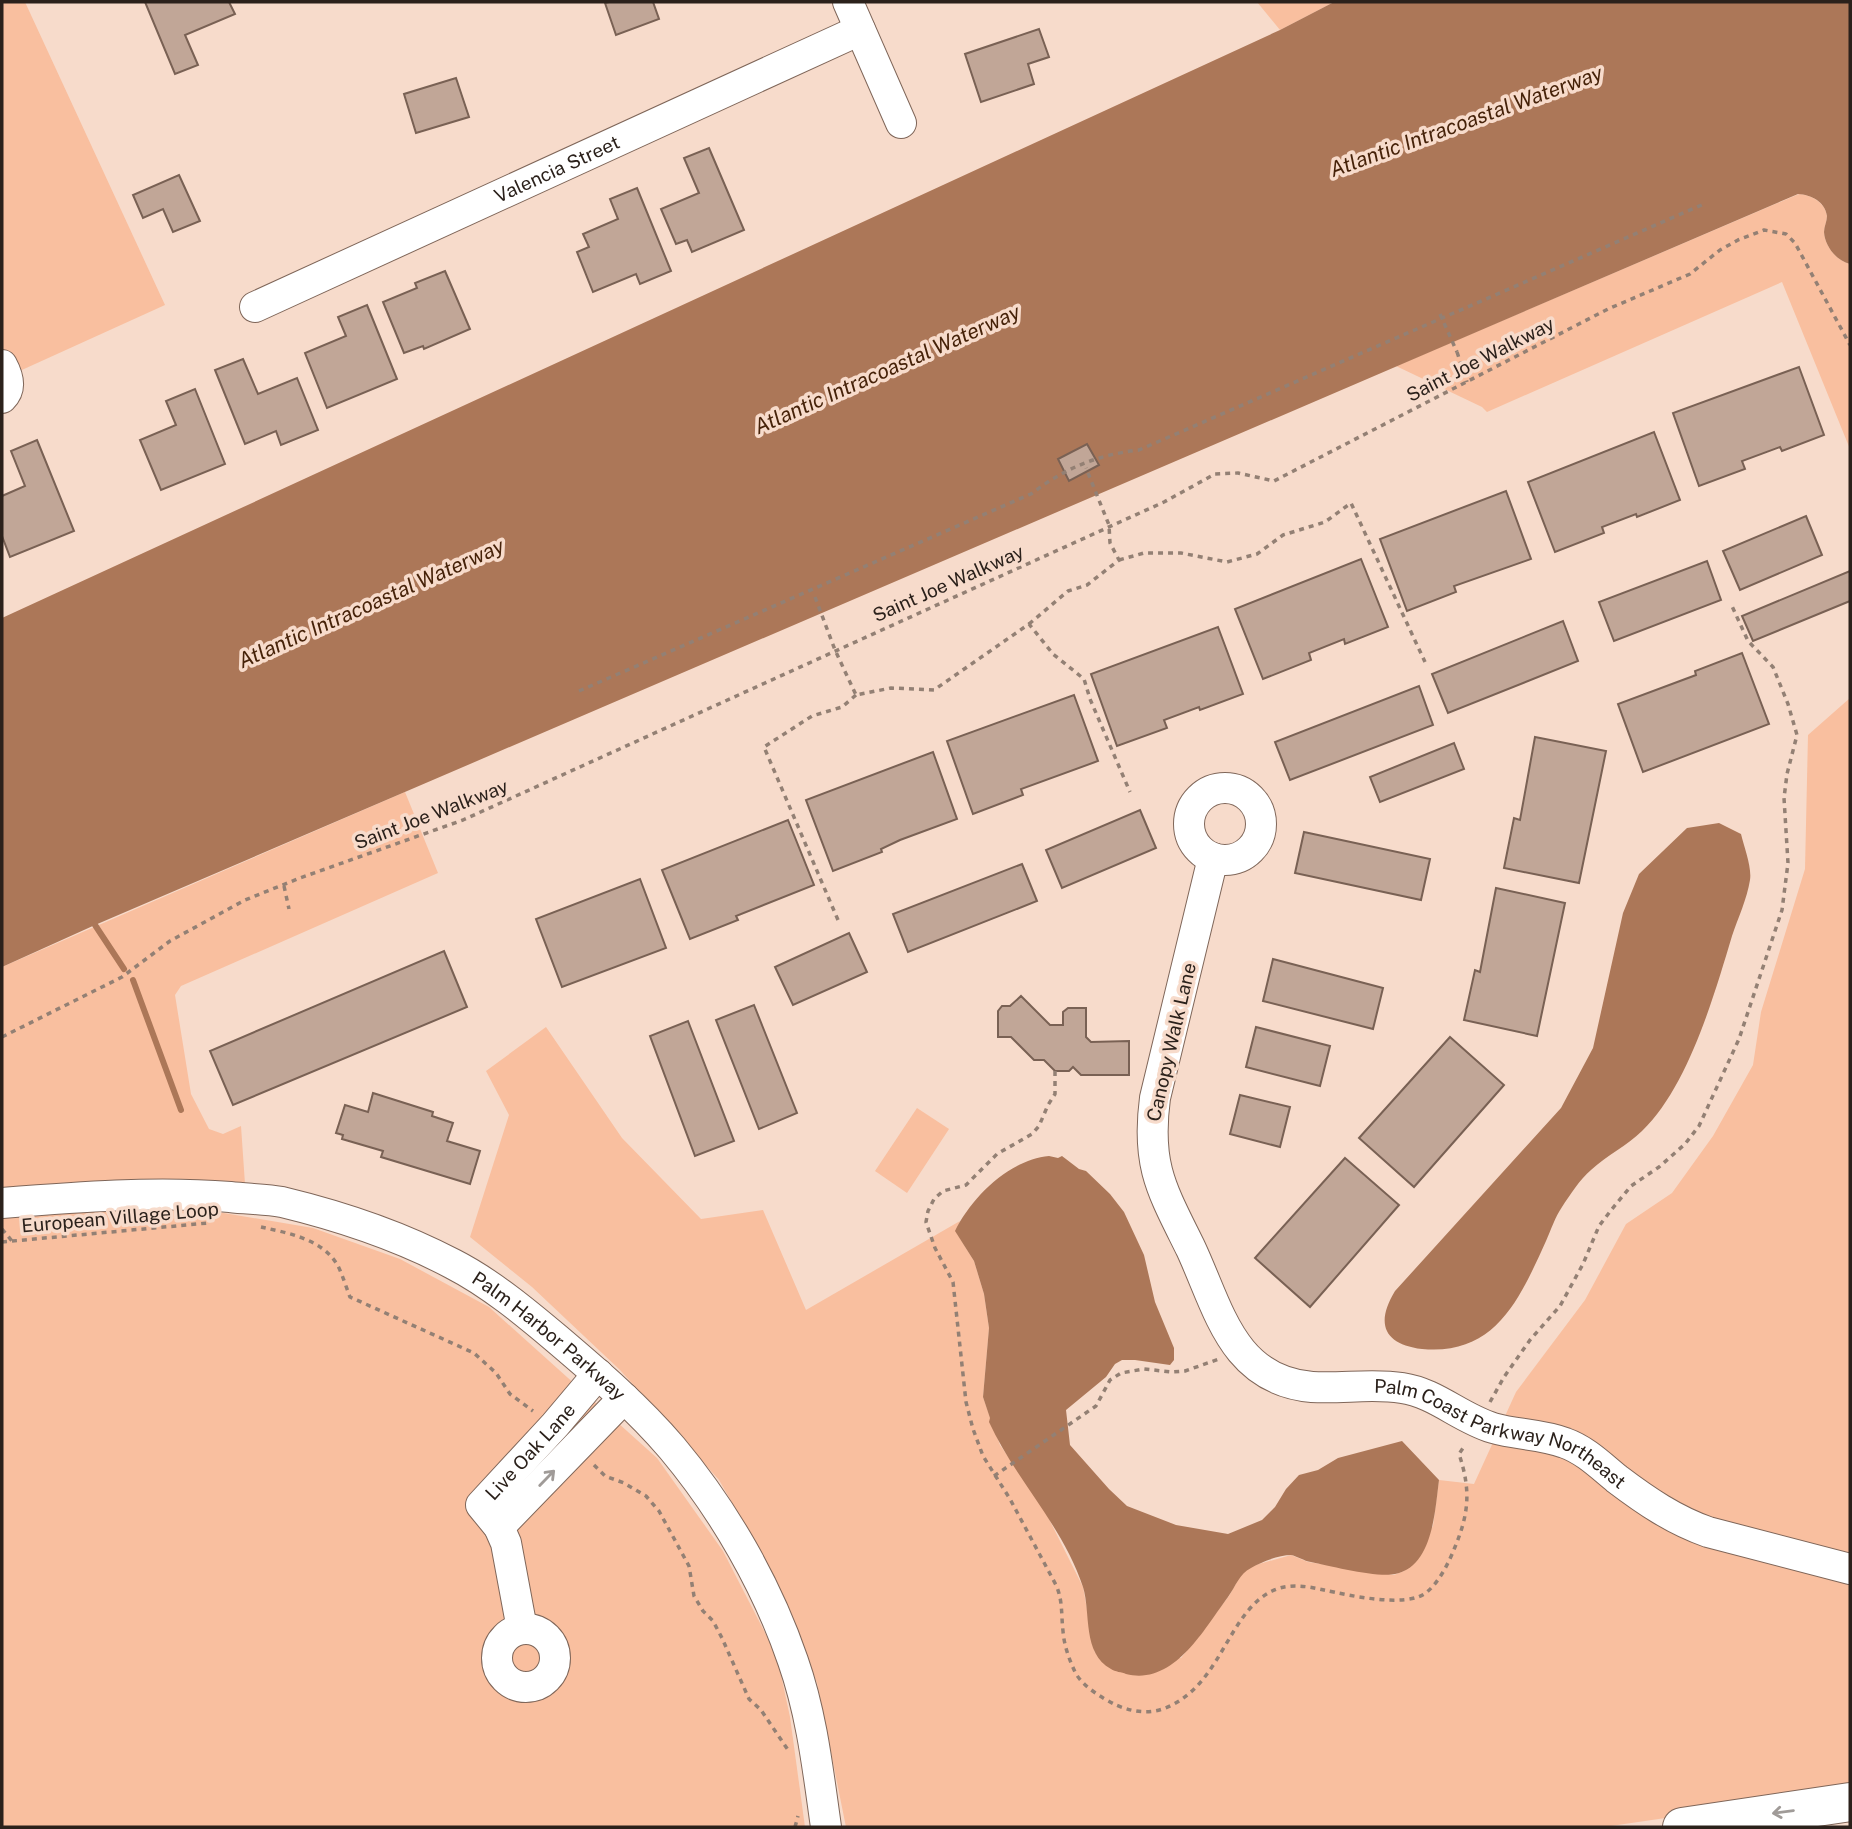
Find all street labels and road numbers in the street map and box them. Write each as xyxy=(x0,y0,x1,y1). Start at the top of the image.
street label: Valencia Street xyxy=(491,131,623,207)
street label: Saint Joe Walkway xyxy=(1402,312,1558,406)
street label: Saint Joe Walkway xyxy=(869,540,1027,626)
street label: Saint Joe Walkway xyxy=(351,775,511,853)
street label: Canopy Walk Lane xyxy=(1142,960,1200,1124)
street label: European Village Loop xyxy=(20,1197,220,1237)
street label: Palm Harbor Parkway xyxy=(468,1267,630,1405)
street label: Palm Coast Parkway Northeast xyxy=(1374,1375,1630,1493)
street label: Live Oak Lane xyxy=(481,1399,580,1504)

